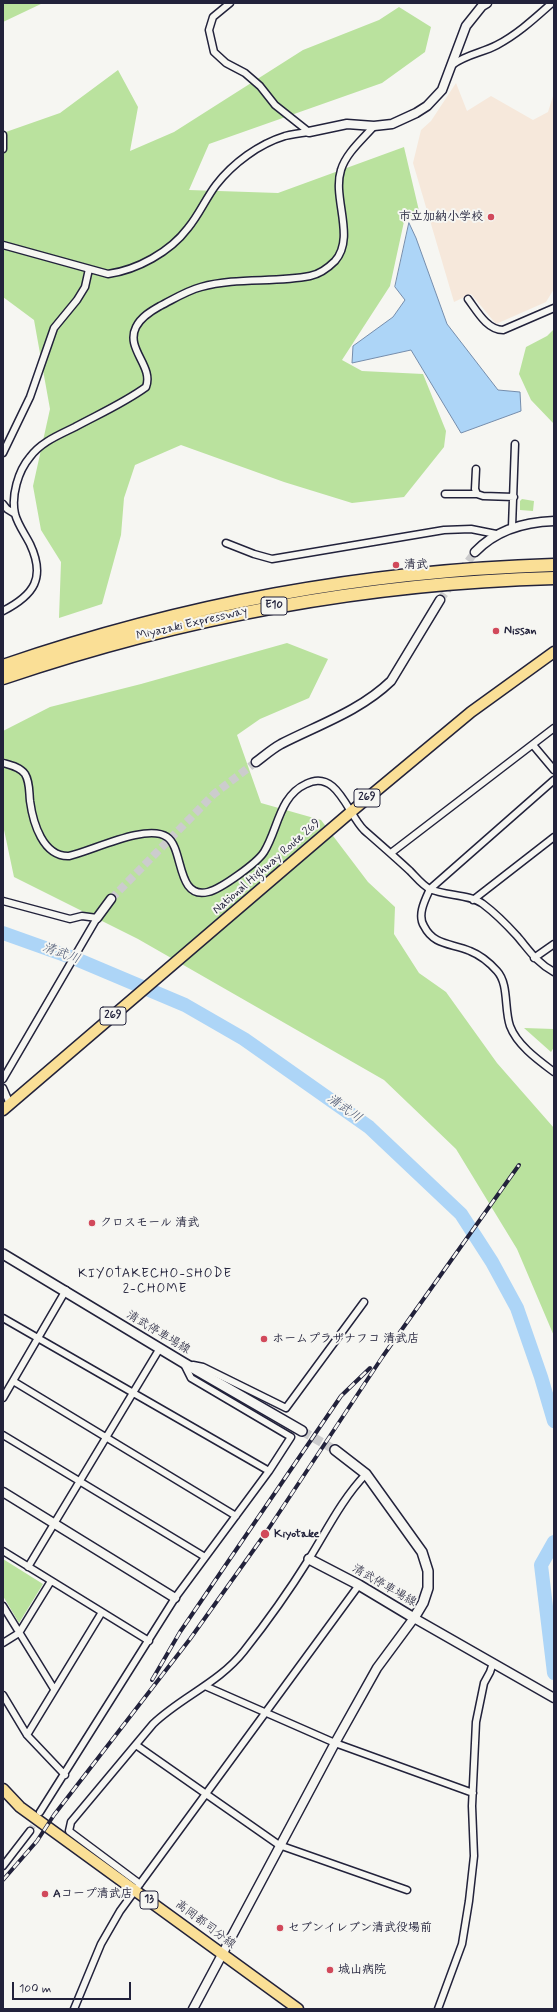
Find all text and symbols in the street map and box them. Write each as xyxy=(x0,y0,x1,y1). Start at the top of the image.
place label: 市立加納小学校 xyxy=(399,210,483,224)
marker: 市立加納小学校 xyxy=(486,212,496,222)
place label: 清武 xyxy=(404,558,428,572)
marker: 清武 xyxy=(391,560,401,570)
road number: E10 xyxy=(261,597,287,615)
street label: Miyazaki Expressway xyxy=(135,604,249,644)
place label: Nissan xyxy=(504,624,537,638)
marker: Nissan xyxy=(491,626,501,636)
road number: 269 xyxy=(354,789,380,807)
street label: National Highway Route 269 xyxy=(210,816,324,918)
water label: 清武川 xyxy=(40,940,82,968)
road number: 269 xyxy=(100,1007,126,1025)
water label: 清武川 xyxy=(324,1091,364,1127)
place label: クロスモール 清武 xyxy=(100,1216,199,1230)
marker: クロスモール 清武 xyxy=(87,1218,97,1228)
district label: KIYOTAKECHO-SHODE 2-CHOME xyxy=(79,1266,231,1297)
street label: 清武停車場線 xyxy=(123,1308,193,1358)
place label: ホームプラザナフコ 清武店 xyxy=(272,1332,419,1346)
marker: ホームプラザナフコ 清武店 xyxy=(259,1334,269,1344)
place label: Kiyotake xyxy=(274,1527,320,1541)
marker: Kiyotake xyxy=(259,1528,271,1540)
street label: 清武停車場線 xyxy=(349,1562,419,1610)
place label: Aコープ清武店 xyxy=(53,1887,133,1901)
marker: Aコープ清武店 xyxy=(40,1889,50,1899)
road number: 13 xyxy=(140,1891,158,1909)
street label: 高岡都司分線 xyxy=(172,1898,238,1952)
place label: セブンイレブン清武役場前 xyxy=(288,1921,432,1935)
marker: セブンイレブン清武役場前 xyxy=(275,1923,285,1933)
place label: 城山病院 xyxy=(338,1963,386,1977)
marker: 城山病院 xyxy=(325,1965,335,1975)
scale bar xyxy=(14,1974,133,2000)
text: 100 m xyxy=(19,1981,51,1997)

